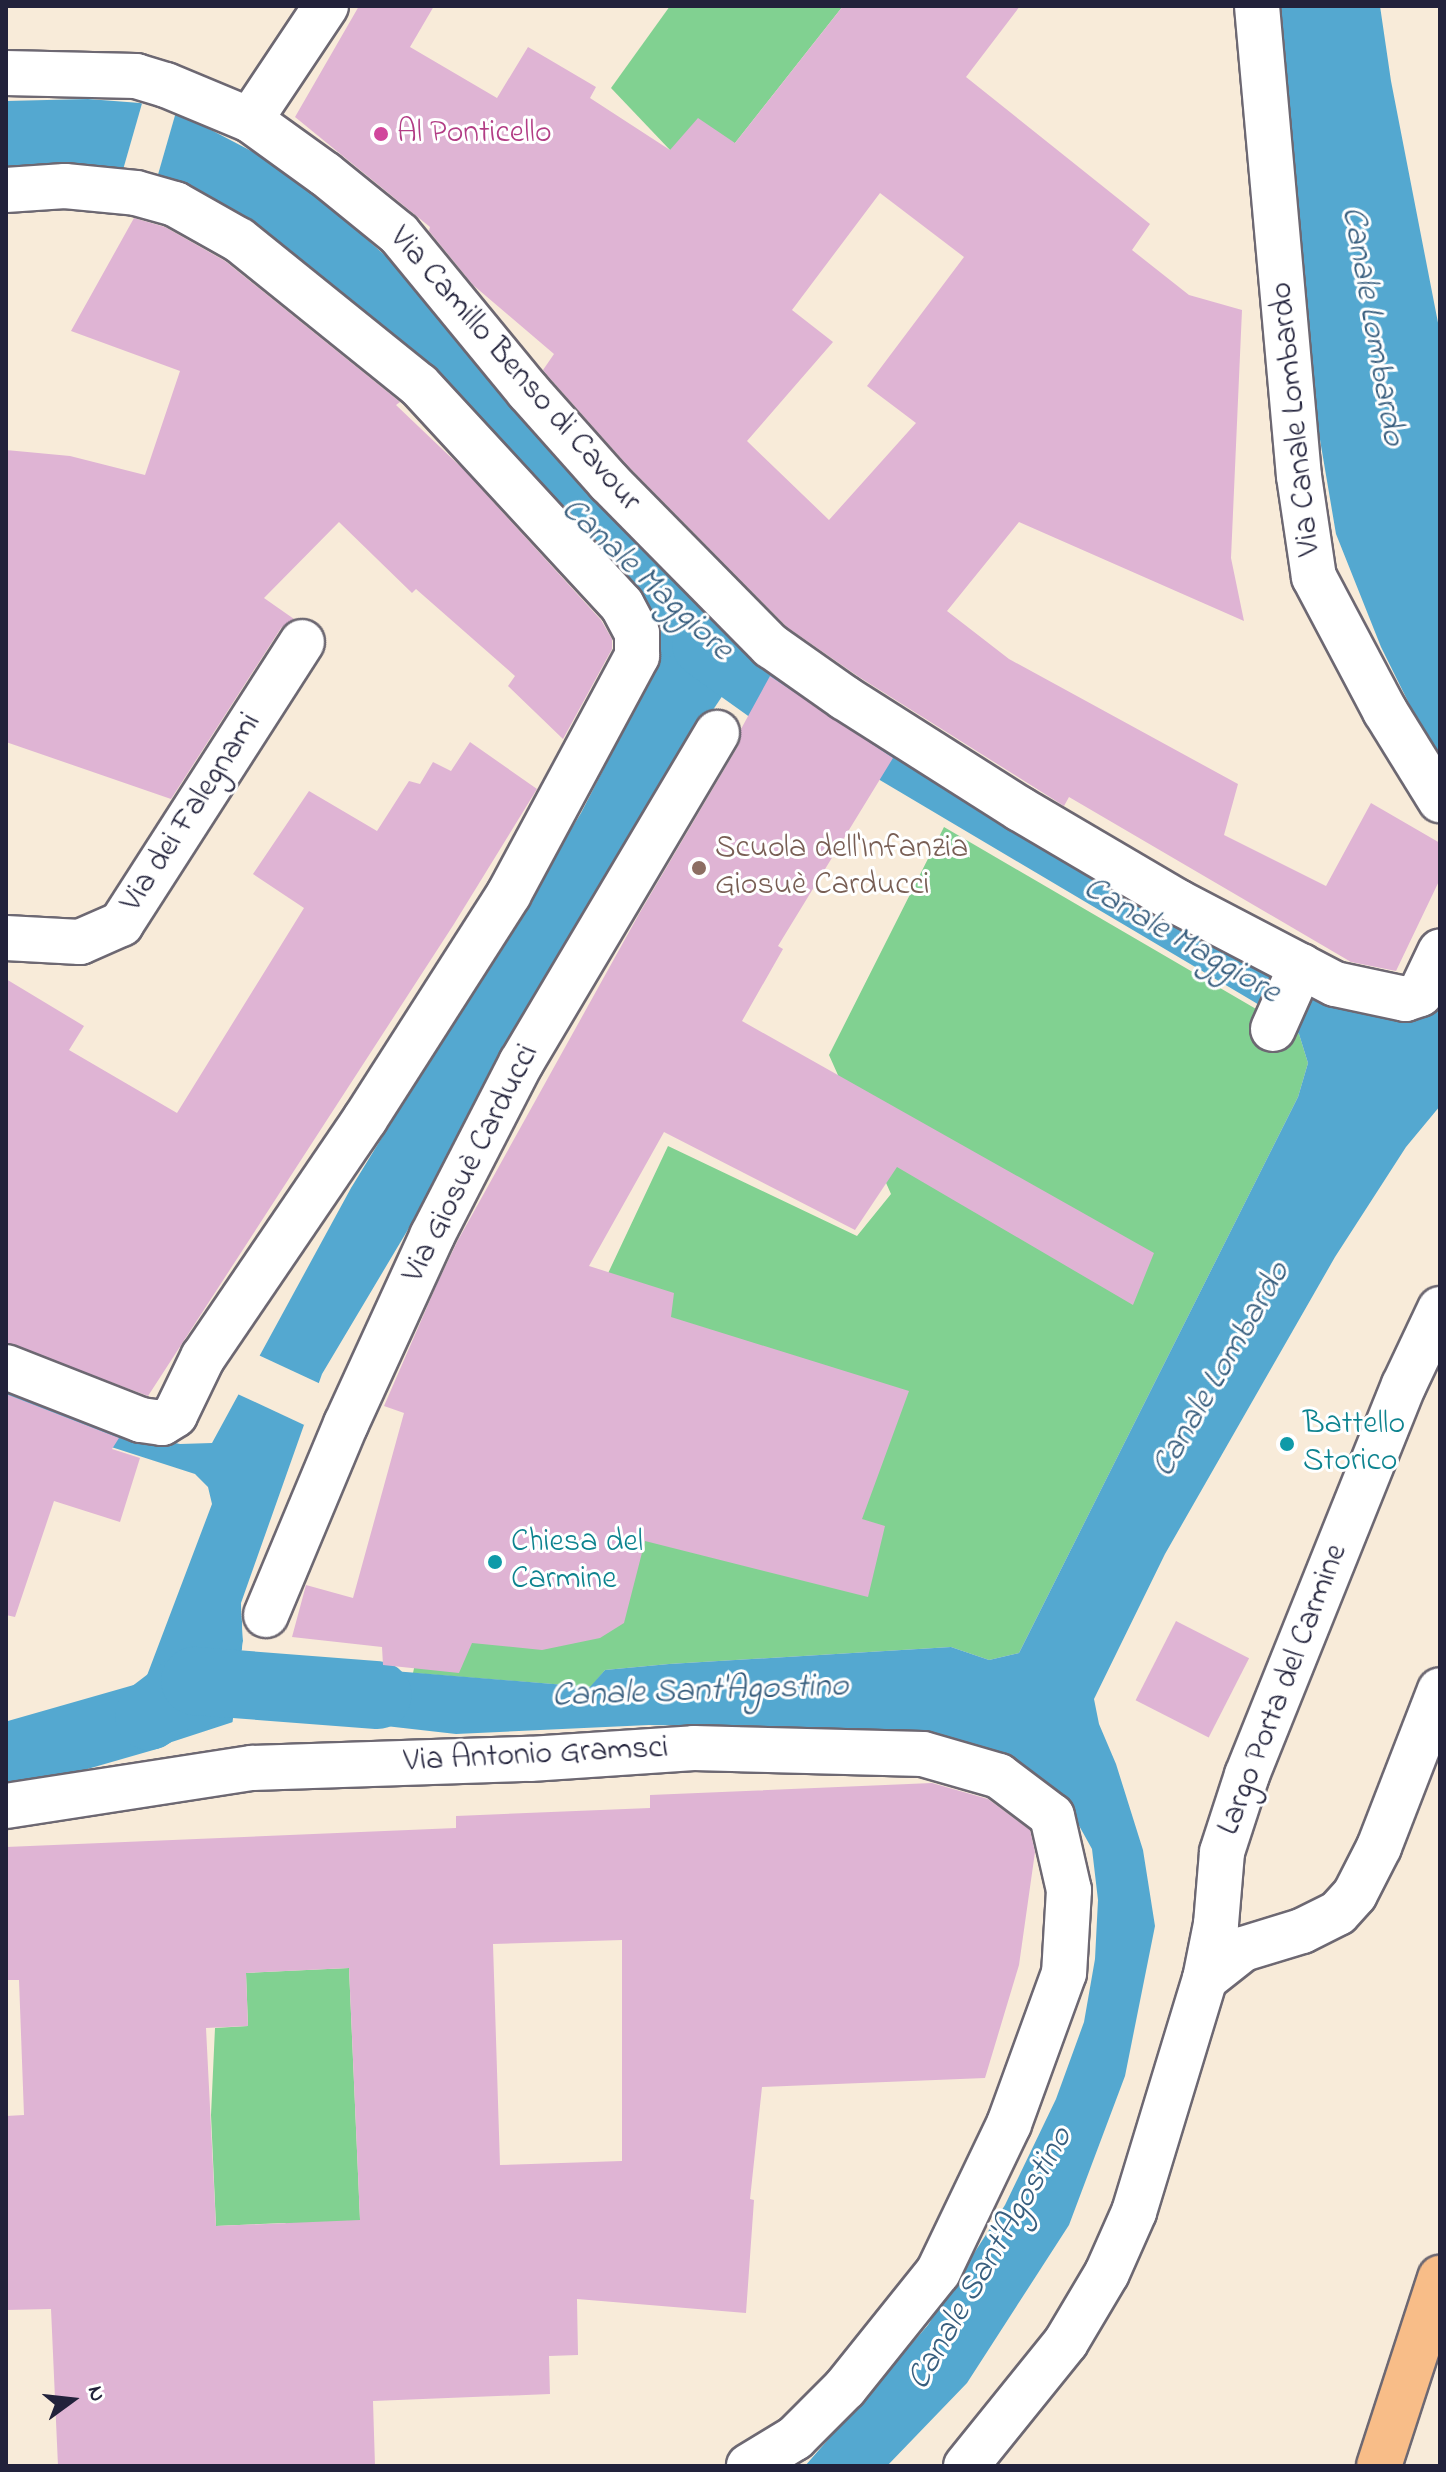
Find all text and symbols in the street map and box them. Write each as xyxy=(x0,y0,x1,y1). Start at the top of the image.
place label: Al Ponticello xyxy=(397,115,552,153)
marker: Al Ponticello xyxy=(372,125,390,143)
water label: Canale Lombardo xyxy=(1331,203,1413,449)
street label: Via Camillo Benso di Cavour xyxy=(380,220,648,520)
street label: Via Canale Lombardo xyxy=(1264,280,1330,558)
water label: Canale Maggiore xyxy=(551,490,741,670)
street label: Via dei Falegnami xyxy=(113,706,271,920)
place label: Scuola dell'Infanzia Giosuè Carducci xyxy=(715,831,968,906)
marker: Scuola dell'Infanzia Giosuè Carducci xyxy=(690,859,708,877)
water label: Canale Maggiore xyxy=(1075,868,1287,1014)
street label: Via Giosuè Carducci xyxy=(395,1039,549,1289)
water label: Canale Lombardo xyxy=(1144,1255,1300,1485)
place label: Battello Storico xyxy=(1303,1407,1405,1482)
marker: Battello Storico xyxy=(1278,1435,1296,1453)
place label: Chiesa del Carmine xyxy=(511,1525,643,1600)
street label: Largo Porta del Carmine xyxy=(1211,1539,1357,1841)
marker: Chiesa del Carmine xyxy=(486,1553,504,1571)
water label: Canale Sant'Agostino xyxy=(551,1666,849,1718)
street label: Via Antonio Gramsci xyxy=(403,1730,669,1782)
water label: Canale Sant'Agostino xyxy=(899,2120,1083,2398)
north arrow xyxy=(32,2360,112,2440)
text: N xyxy=(78,2382,113,2405)

